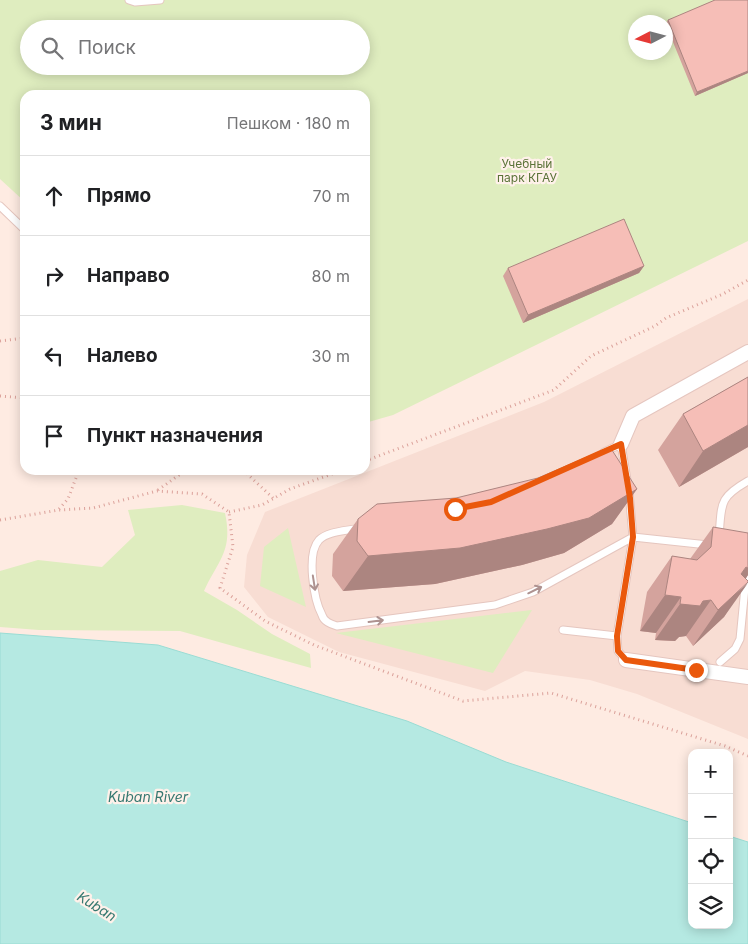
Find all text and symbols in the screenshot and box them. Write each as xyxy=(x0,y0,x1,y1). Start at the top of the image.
north arrow xyxy=(628,15,673,60)
search box xyxy=(20,20,370,75)
icon: search xyxy=(38,34,66,62)
text: Поиск xyxy=(78,36,136,59)
text: 3 мин xyxy=(40,110,102,135)
text: Пешком · 180 m xyxy=(227,113,350,133)
park label: Учебный парк КГАУ xyxy=(497,156,557,185)
icon: ahead xyxy=(40,182,68,210)
text: Прямо xyxy=(87,184,151,207)
text: 70 m xyxy=(313,186,350,206)
icon: right xyxy=(40,262,68,290)
text: Направо xyxy=(87,264,170,287)
text: 80 m xyxy=(311,266,350,286)
icon: left xyxy=(40,342,68,370)
text: Налево xyxy=(87,344,158,367)
text: 30 m xyxy=(312,346,350,366)
icon: arrive xyxy=(40,422,68,450)
text: Пункт назначения xyxy=(87,424,263,447)
route start xyxy=(444,498,467,521)
one-way arrow xyxy=(309,574,319,590)
one-way arrow xyxy=(527,585,542,594)
one-way arrow xyxy=(368,616,384,626)
route end xyxy=(685,659,708,682)
map controls xyxy=(688,749,733,929)
button: + xyxy=(688,749,733,794)
water label: Kuban River xyxy=(108,788,189,805)
button: − xyxy=(688,794,733,839)
button: locate xyxy=(688,839,733,884)
button: layers xyxy=(688,884,733,929)
water label: Kuban xyxy=(74,887,120,925)

